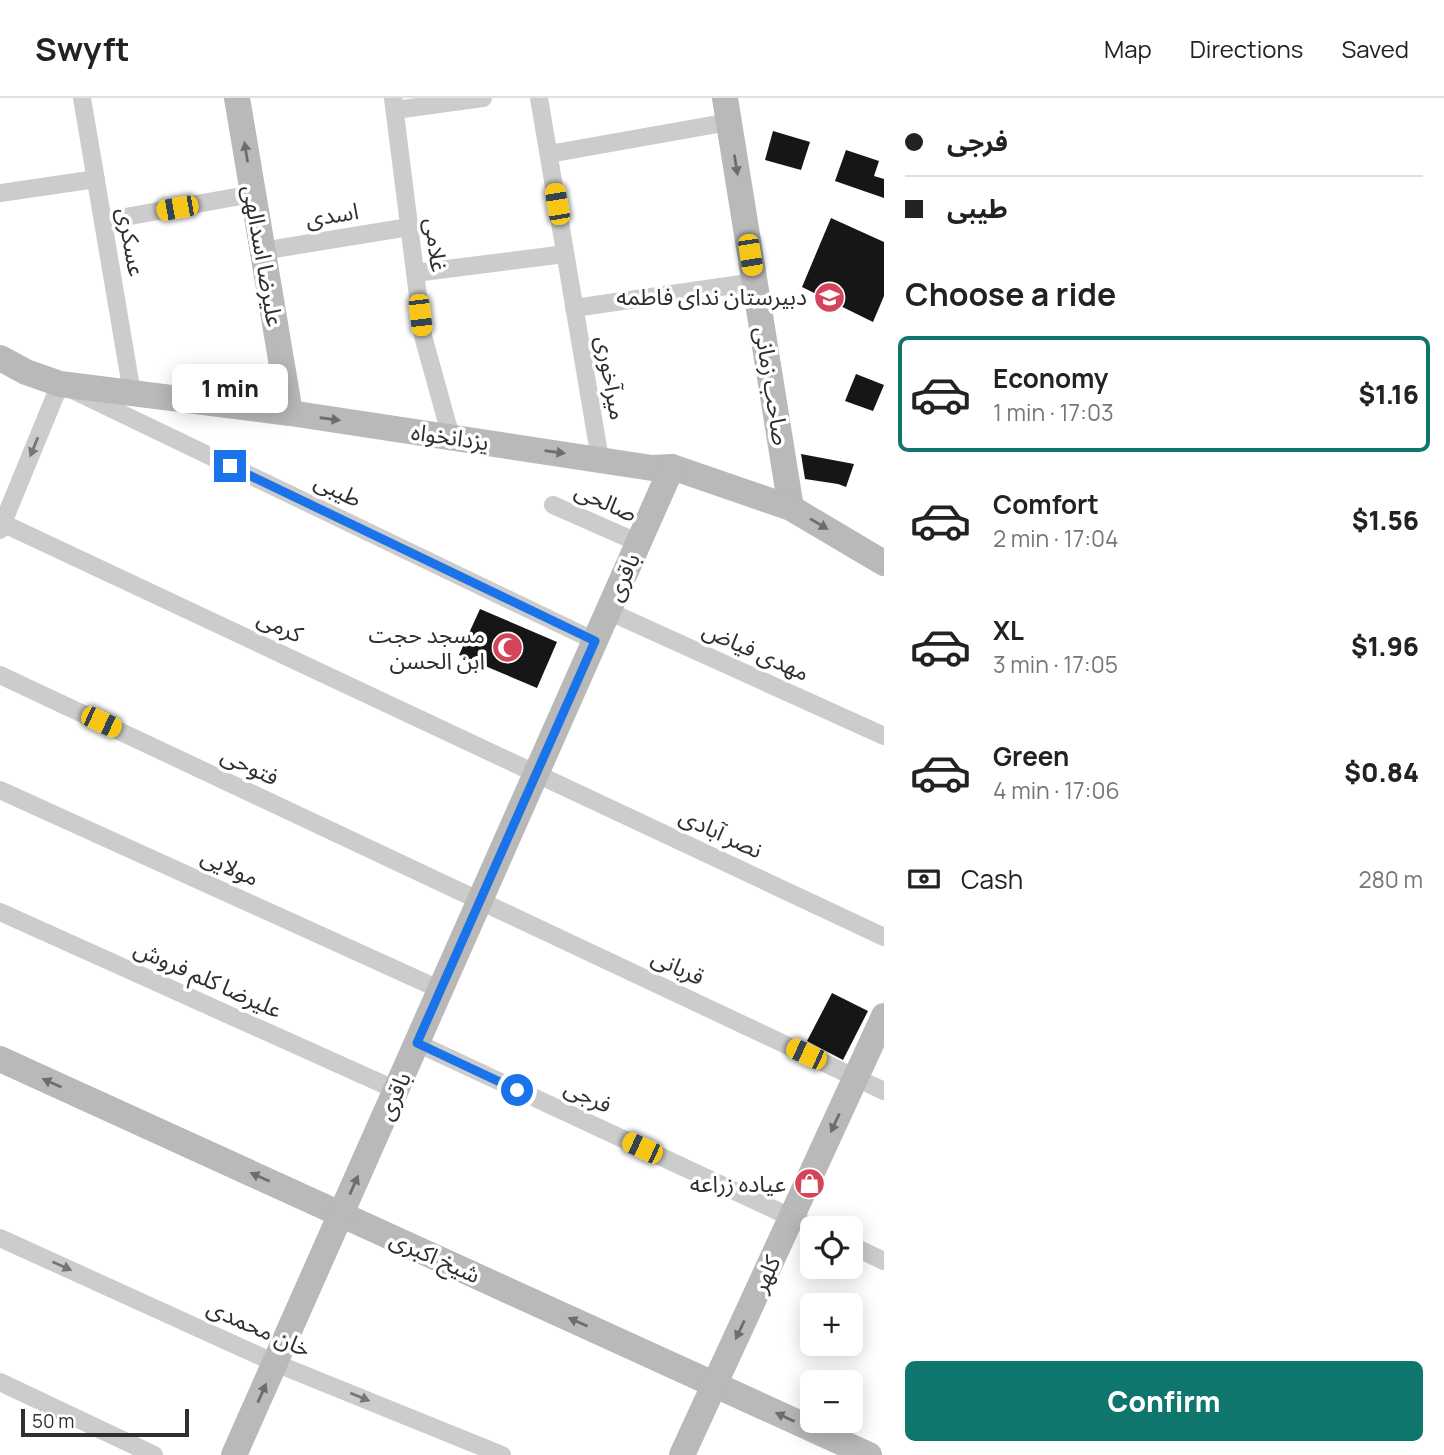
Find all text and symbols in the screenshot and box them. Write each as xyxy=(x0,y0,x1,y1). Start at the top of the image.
text: Swyft xyxy=(35,26,130,71)
text: Map xyxy=(1104,32,1152,65)
text: Directions xyxy=(1190,32,1303,65)
text: Saved xyxy=(1341,32,1409,65)
text: فرجی xyxy=(947,123,1008,159)
one-way arrow xyxy=(240,141,251,163)
one-way arrow xyxy=(731,154,742,176)
car xyxy=(544,181,571,227)
street label: علیرضا اسدالهی xyxy=(236,182,292,329)
text: طیبی xyxy=(947,190,1008,226)
car xyxy=(155,194,200,222)
street label: اسدی xyxy=(303,194,361,234)
street label: عسکری xyxy=(110,205,154,279)
street label: غلامی xyxy=(418,216,456,274)
car xyxy=(737,233,764,277)
text: Choose a ride xyxy=(905,272,1116,316)
place label: دبیرستان ندای فاطمه xyxy=(616,280,807,312)
school or university icon: دبیرستان ندای فاطمه xyxy=(813,280,847,314)
car xyxy=(408,293,433,337)
street label: صاحب زمانی xyxy=(748,324,798,448)
street label: میرآخوری xyxy=(589,333,635,422)
text: Economy xyxy=(993,360,1108,396)
icon: car xyxy=(909,363,972,426)
callout: 1 min xyxy=(172,364,288,414)
text: 1 min xyxy=(201,372,259,404)
text: $1.16 xyxy=(1358,376,1419,412)
text: 1 min · 17:03 xyxy=(993,396,1114,428)
one-way arrow xyxy=(319,414,341,425)
street label: یزدانخواه xyxy=(409,415,491,457)
one-way arrow xyxy=(28,437,40,457)
one-way arrow xyxy=(544,447,566,458)
route end xyxy=(214,450,246,482)
street label: طیبی xyxy=(309,464,367,514)
street label: صالحی xyxy=(570,473,643,529)
text: Comfort xyxy=(993,486,1099,522)
icon: car xyxy=(909,489,972,552)
text: $1.56 xyxy=(1352,502,1419,538)
one-way arrow xyxy=(810,518,829,530)
text: 2 min · 17:04 xyxy=(993,522,1119,554)
street label: باقری xyxy=(597,547,647,606)
street label: کرمی xyxy=(253,601,309,650)
street label: مهدی فیاض xyxy=(698,612,815,688)
text: XL xyxy=(993,612,1024,648)
icon: car xyxy=(909,615,972,678)
place label: مسجد حجت ابن الحسن xyxy=(369,618,485,676)
text: $1.96 xyxy=(1351,628,1419,664)
mosque icon: مسجد حجت ابن الحسن xyxy=(491,631,525,665)
text: 3 min · 17:05 xyxy=(993,648,1118,680)
car xyxy=(78,704,125,740)
street label: فتوحی xyxy=(216,738,284,792)
text: Green xyxy=(993,738,1069,774)
icon: car xyxy=(909,741,972,804)
text: $0.84 xyxy=(1344,754,1419,790)
text: 4 min · 17:06 xyxy=(993,774,1120,806)
street label: نصر آبادی xyxy=(675,799,768,865)
street label: مولایی xyxy=(196,839,264,893)
icon: cash xyxy=(905,860,943,898)
text: Cash xyxy=(961,861,1023,897)
text: 280 m xyxy=(1358,863,1423,895)
street label: علیرضا کلم فروش xyxy=(128,931,288,1027)
street label: قربانی xyxy=(647,940,710,992)
car xyxy=(783,1036,830,1072)
street label: باقری xyxy=(368,1066,418,1125)
street label: فرجی xyxy=(559,1070,617,1120)
route start xyxy=(501,1074,533,1106)
one-way arrow xyxy=(42,1077,63,1088)
one-way arrow xyxy=(829,1113,841,1133)
car xyxy=(619,1130,666,1166)
place label: عیاده زراعه xyxy=(690,1167,786,1199)
shop icon: عیاده زراعه xyxy=(792,1167,826,1201)
one-way arrow xyxy=(249,1171,270,1182)
one-way arrow xyxy=(349,1174,360,1195)
map controls xyxy=(800,1216,863,1433)
button: locate xyxy=(800,1216,863,1279)
street label: شیخ اکبری xyxy=(384,1222,486,1292)
street label: کلهر xyxy=(742,1250,788,1298)
one-way arrow xyxy=(52,1260,72,1272)
street label: خان محمدی xyxy=(202,1290,316,1364)
button: + xyxy=(800,1293,863,1356)
one-way arrow xyxy=(568,1316,588,1328)
one-way arrow xyxy=(734,1319,745,1340)
button: Confirm xyxy=(905,1361,1423,1441)
button: − xyxy=(800,1370,863,1433)
one-way arrow xyxy=(257,1382,268,1403)
one-way arrow xyxy=(350,1392,371,1403)
scale bar xyxy=(21,1406,189,1438)
text: 50 m xyxy=(32,1408,74,1434)
one-way arrow xyxy=(775,1411,795,1422)

